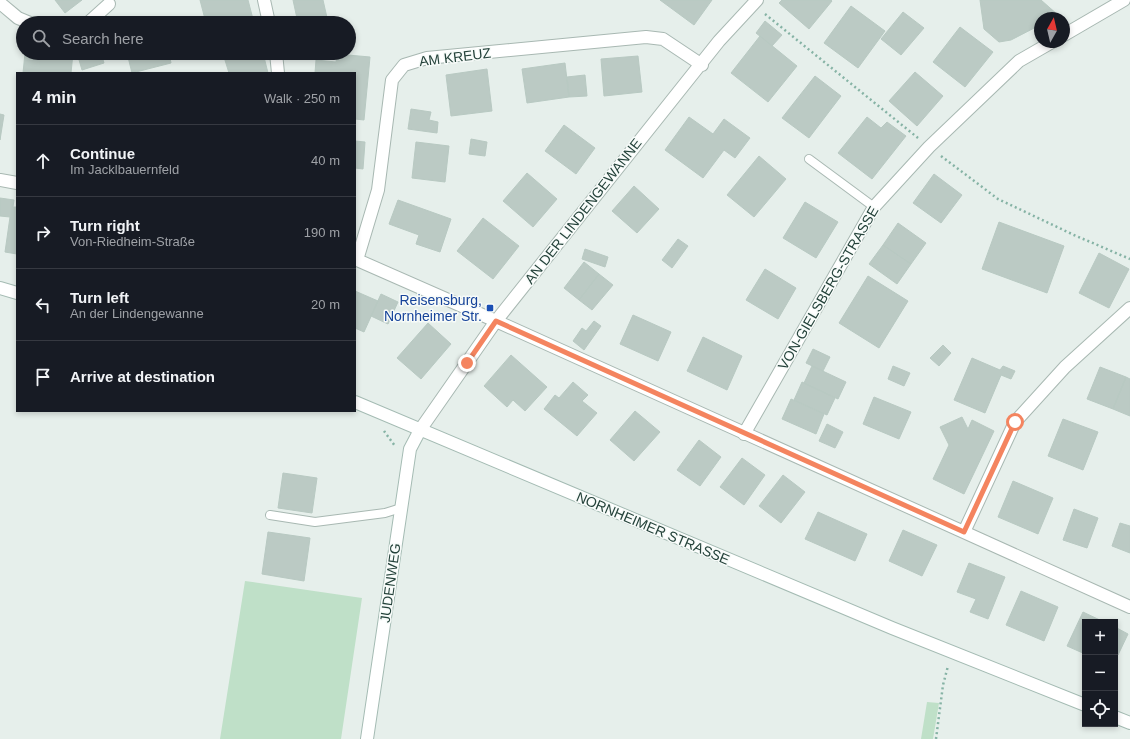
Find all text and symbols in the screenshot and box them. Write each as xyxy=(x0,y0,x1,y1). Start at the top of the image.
north arrow xyxy=(1034,12,1070,48)
search box xyxy=(16,16,356,60)
icon: search xyxy=(30,27,52,49)
text: Search here xyxy=(62,30,144,47)
street label: AM KREUZ xyxy=(418,45,492,69)
text: 4 min xyxy=(32,88,76,107)
text: Walk · 250 m xyxy=(264,91,340,106)
street label: AN DER LINDENGEWANNE xyxy=(521,135,645,287)
text: Continue xyxy=(70,145,135,162)
icon: ahead xyxy=(32,150,54,172)
text: 40 m xyxy=(311,153,340,168)
text: Im Jacklbauernfeld xyxy=(70,162,179,177)
street label: VON-GIELSBERG-STRASSE xyxy=(775,203,881,373)
text: Turn right xyxy=(70,217,140,234)
icon: right xyxy=(32,222,54,244)
text: 190 m xyxy=(304,225,340,240)
text: Von-Riedheim-Straße xyxy=(70,234,195,249)
text: Turn left xyxy=(70,289,129,306)
place label: Reisensburg, Nornheimer Str. xyxy=(384,292,482,324)
icon: left xyxy=(32,294,54,316)
text: 20 m xyxy=(311,297,340,312)
marker: Reisensburg, Nornheimer Str. xyxy=(485,303,495,313)
text: An der Lindengewanne xyxy=(70,306,204,321)
route end xyxy=(458,354,476,372)
icon: arrive xyxy=(32,366,54,388)
text: Arrive at destination xyxy=(70,368,215,385)
route start xyxy=(1006,413,1024,431)
street label: NORNHEIMER STRASSE xyxy=(574,488,732,568)
street label: JUDENWEG xyxy=(377,542,403,624)
map controls xyxy=(1082,619,1118,727)
button: + xyxy=(1082,619,1118,655)
button: − xyxy=(1082,655,1118,691)
button: locate xyxy=(1082,691,1118,727)

